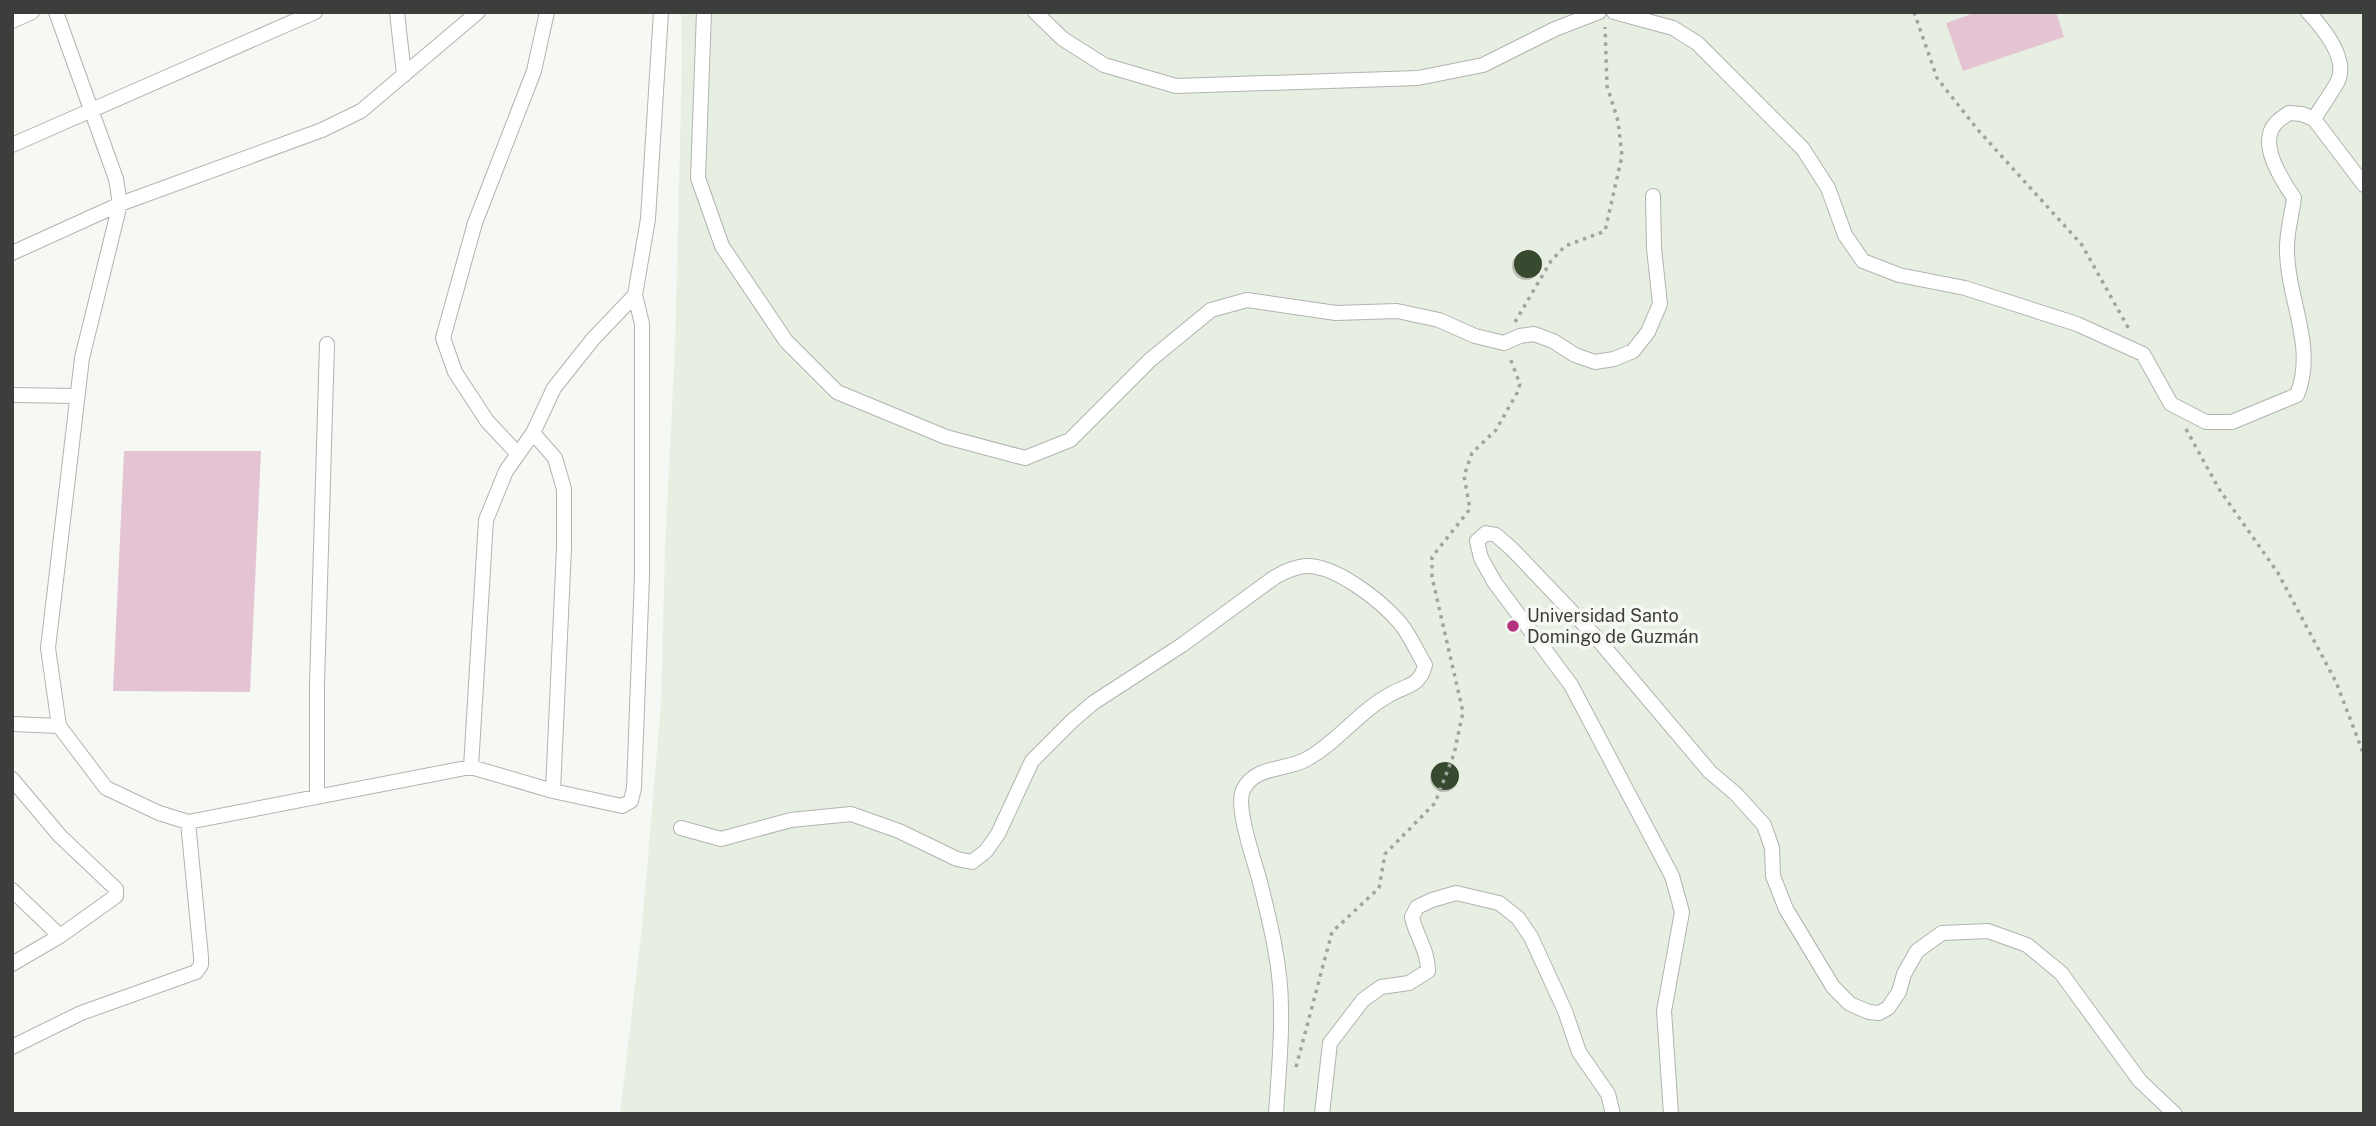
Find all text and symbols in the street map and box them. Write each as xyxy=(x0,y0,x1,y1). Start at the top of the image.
place label: Universidad Santo Domingo de Guzmán xyxy=(1527,605,1699,647)
marker: Universidad Santo Domingo de Guzmán xyxy=(1505,618,1521,634)

